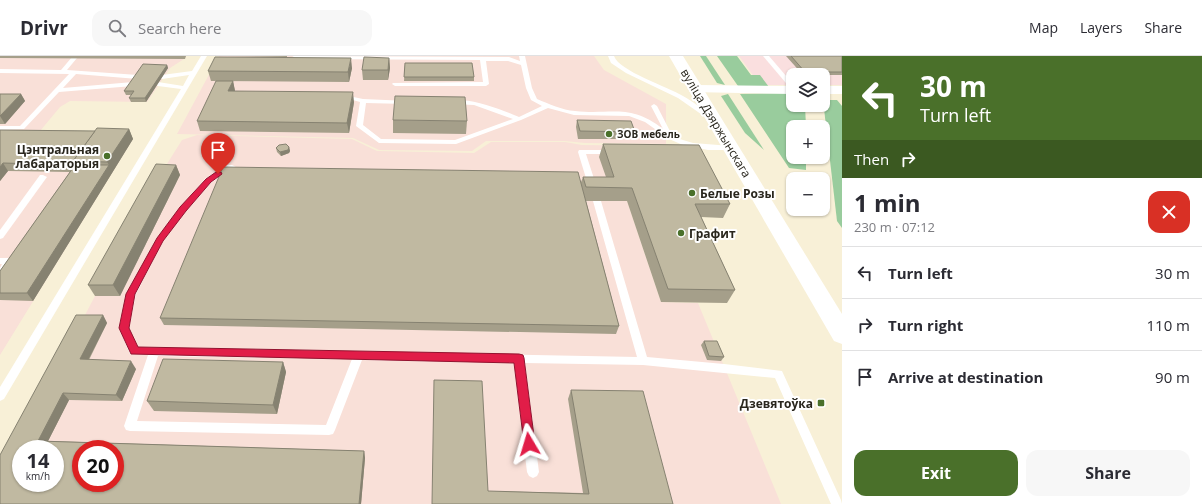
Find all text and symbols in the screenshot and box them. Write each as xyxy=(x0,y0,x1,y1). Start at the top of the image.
search box xyxy=(92,10,372,46)
text: Drivr xyxy=(20,15,68,41)
icon: search xyxy=(106,17,128,39)
text: Search here xyxy=(138,18,222,38)
text: Map xyxy=(1029,18,1058,37)
text: Layers xyxy=(1080,18,1122,37)
text: Share xyxy=(1144,18,1182,37)
street label: вуліца Дзяржынскага xyxy=(677,65,755,181)
text: 30 m xyxy=(920,67,987,105)
map controls xyxy=(786,68,830,216)
button: layers xyxy=(786,68,830,112)
icon: left xyxy=(854,72,906,124)
text: Turn left xyxy=(920,103,991,127)
button: + xyxy=(786,120,830,164)
place label: ЗОВ мебель xyxy=(617,127,680,141)
marker: ЗОВ мебель xyxy=(604,129,614,139)
pin xyxy=(201,133,235,174)
icon: arrive xyxy=(207,139,229,161)
place label: Цэнтральная лабараторыя xyxy=(15,141,99,172)
icon: right xyxy=(897,148,919,170)
text: Then xyxy=(854,149,889,169)
marker: Цэнтральная лабараторыя xyxy=(102,151,112,161)
button: − xyxy=(786,172,830,216)
place label: Белые Розы xyxy=(700,185,775,202)
text: 1 min xyxy=(854,186,921,219)
marker: Белые Розы xyxy=(687,188,697,198)
button: close xyxy=(1148,191,1190,233)
text: 230 m · 07:12 xyxy=(854,218,935,236)
place label: Графит xyxy=(689,225,736,242)
marker: Графит xyxy=(676,228,686,238)
icon: left xyxy=(854,262,876,284)
text: Turn left xyxy=(888,263,953,283)
text: 30 m xyxy=(1155,263,1190,283)
icon: right xyxy=(854,314,876,336)
text: Turn right xyxy=(888,315,963,335)
text: 110 m xyxy=(1146,315,1190,335)
icon: arrive xyxy=(854,366,876,388)
text: Arrive at destination xyxy=(888,367,1043,387)
text: 90 m xyxy=(1155,367,1190,387)
place label: Дзевятоўка xyxy=(740,395,813,412)
marker: Дзевятоўка xyxy=(816,398,826,408)
position arrow xyxy=(508,423,550,465)
speed limit sign: 20 xyxy=(72,440,124,492)
text: 14 xyxy=(27,447,49,474)
button: Exit xyxy=(854,450,1018,496)
button: Share xyxy=(1026,450,1190,496)
text: km/h xyxy=(26,469,50,483)

